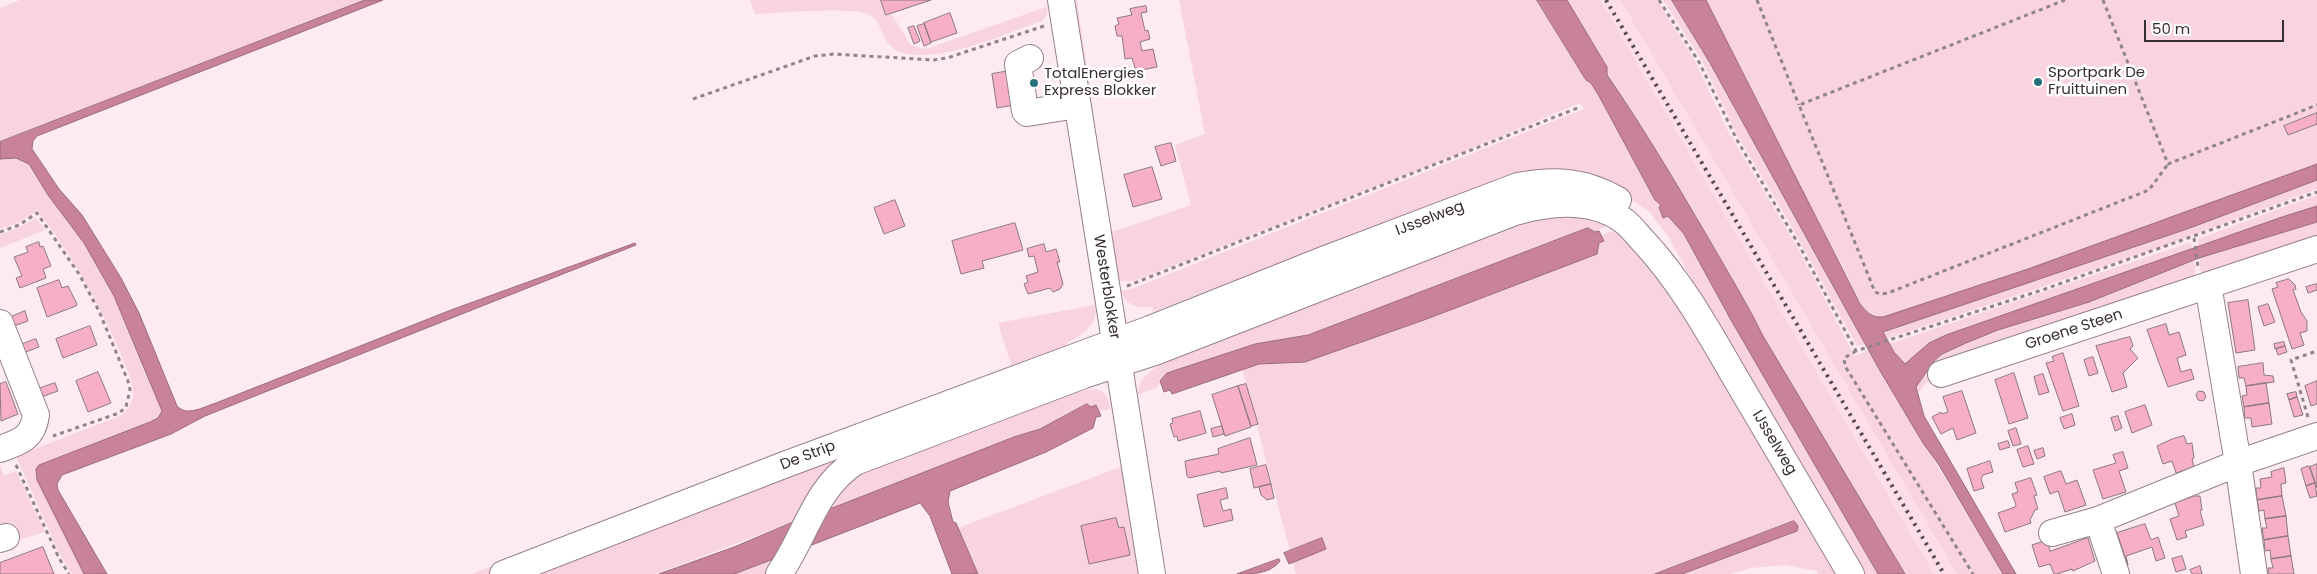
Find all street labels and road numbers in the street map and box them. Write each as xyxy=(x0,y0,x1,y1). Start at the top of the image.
street label: IJsselweg xyxy=(1393,198,1467,240)
street label: Westerblokker xyxy=(1089,233,1123,341)
street label: Groene Steen xyxy=(2023,306,2125,354)
street label: IJsselweg xyxy=(1748,407,1800,479)
street label: De Strip xyxy=(778,437,838,475)

